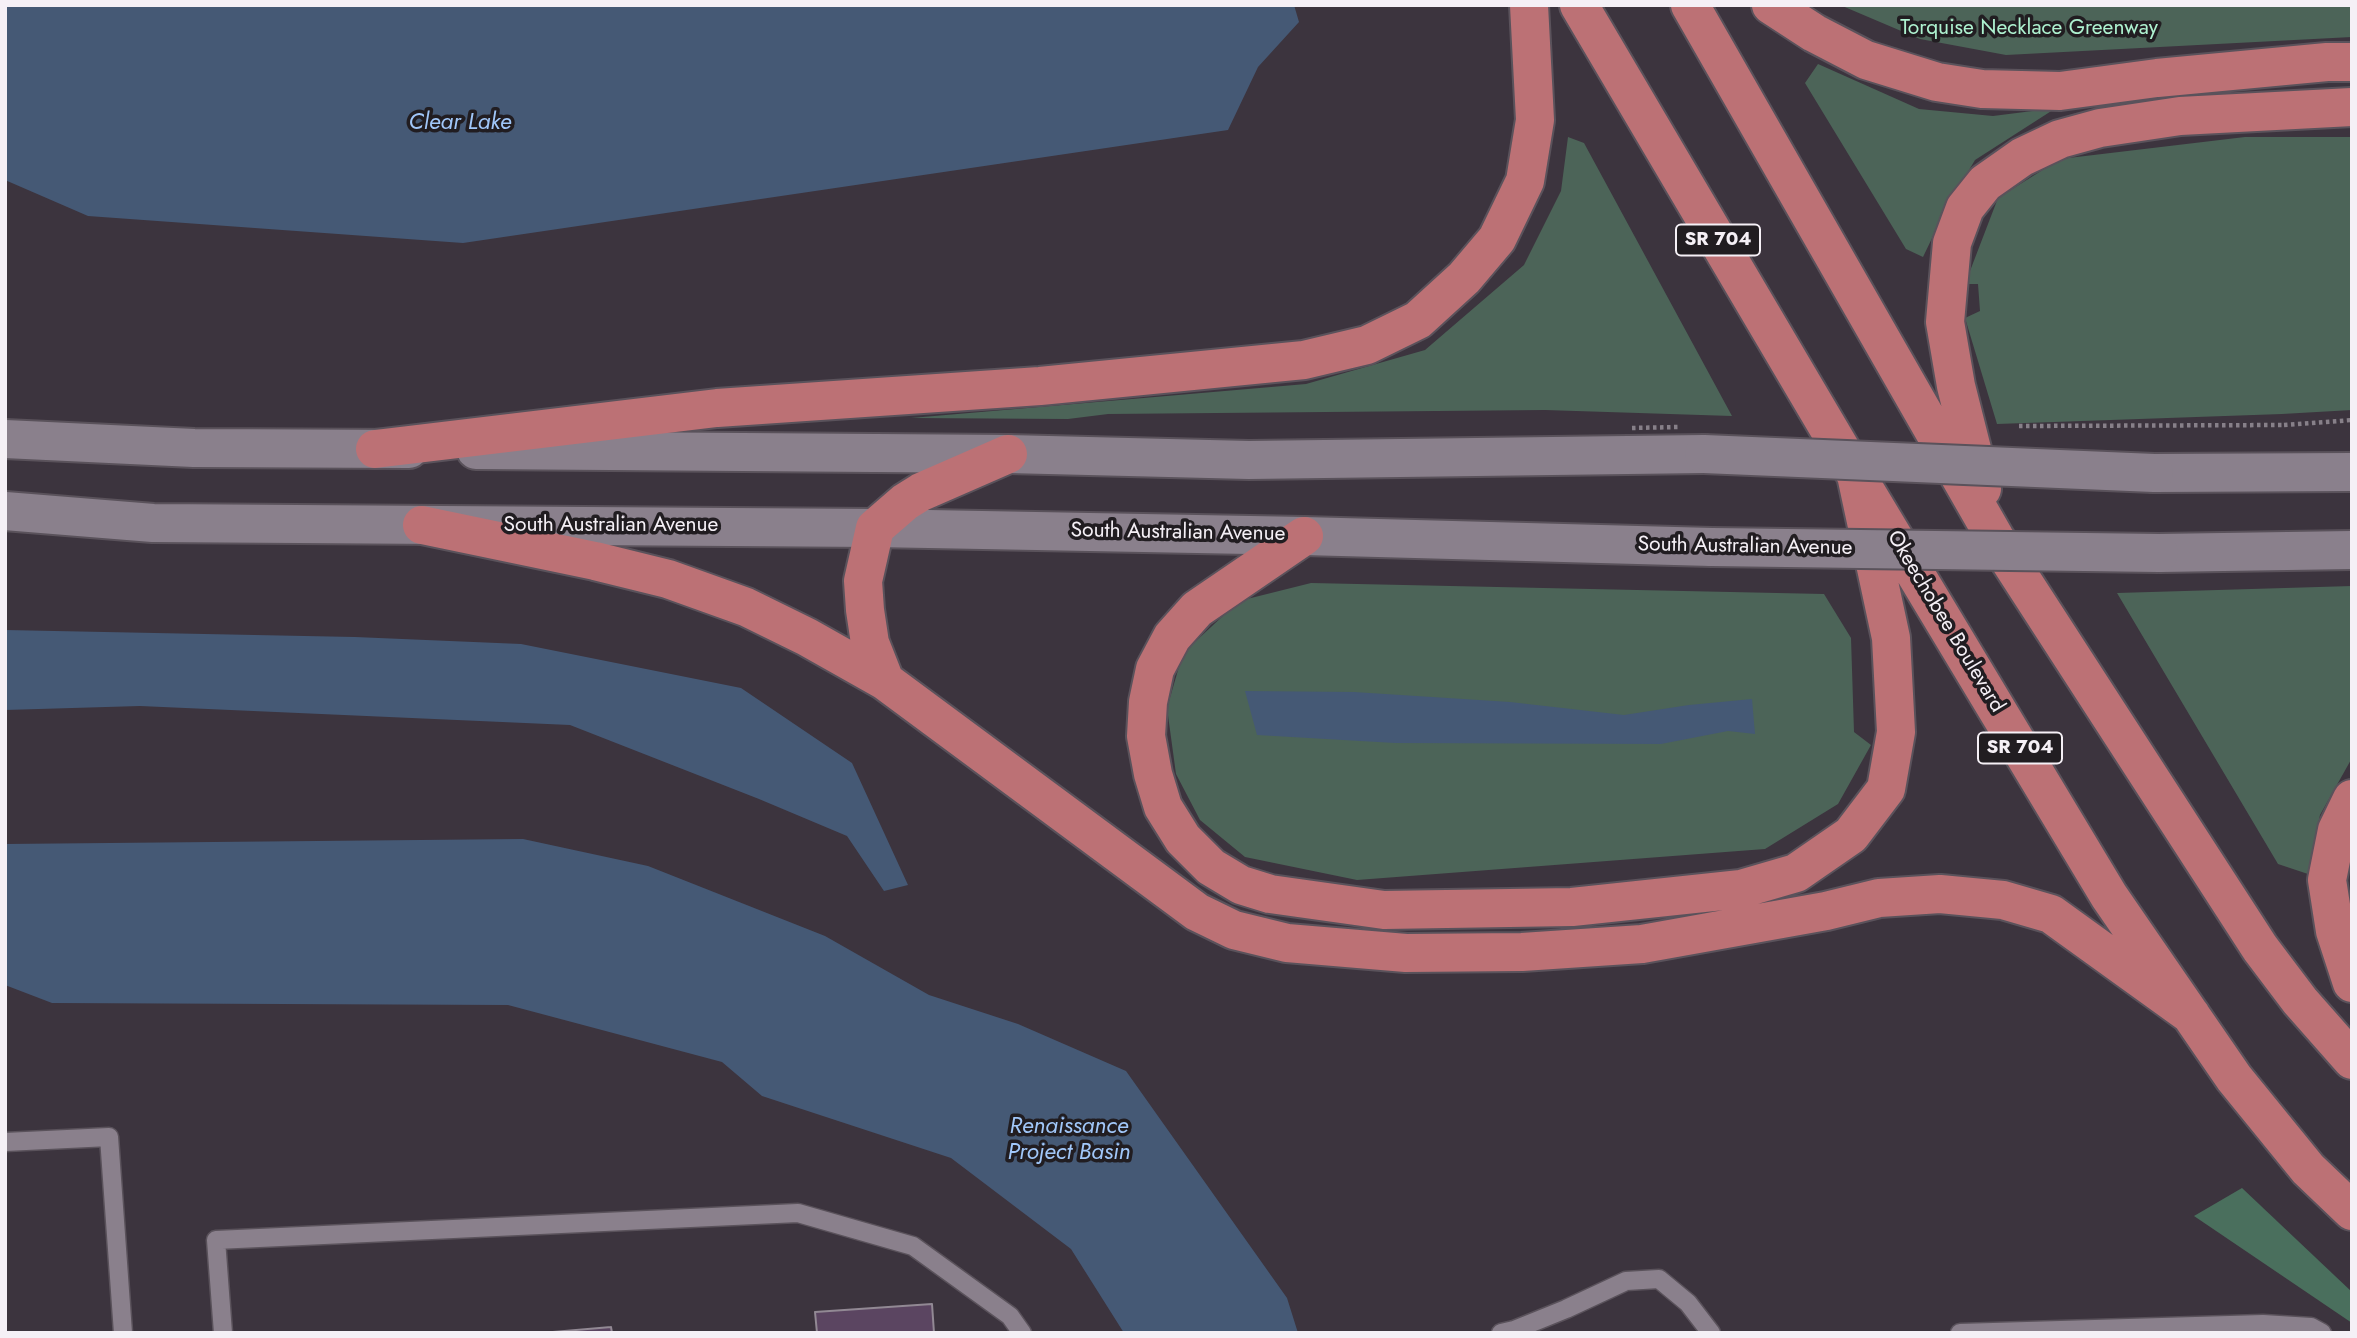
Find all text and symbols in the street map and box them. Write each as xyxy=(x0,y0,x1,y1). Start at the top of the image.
park label: Torquise Necklace Greenway xyxy=(1900,16,2158,42)
water label: Clear Lake xyxy=(409,109,511,137)
road number: SR 704 xyxy=(1676,224,1760,256)
street label: South Australian Avenue xyxy=(504,513,718,539)
street label: South Australian Avenue xyxy=(1070,519,1286,547)
street label: Okeechobee Boulevard xyxy=(1881,527,2009,717)
street label: South Australian Avenue xyxy=(1637,533,1853,561)
road number: SR 704 xyxy=(1978,733,2062,764)
water label: Renaissance Project Basin xyxy=(1007,1113,1131,1167)

